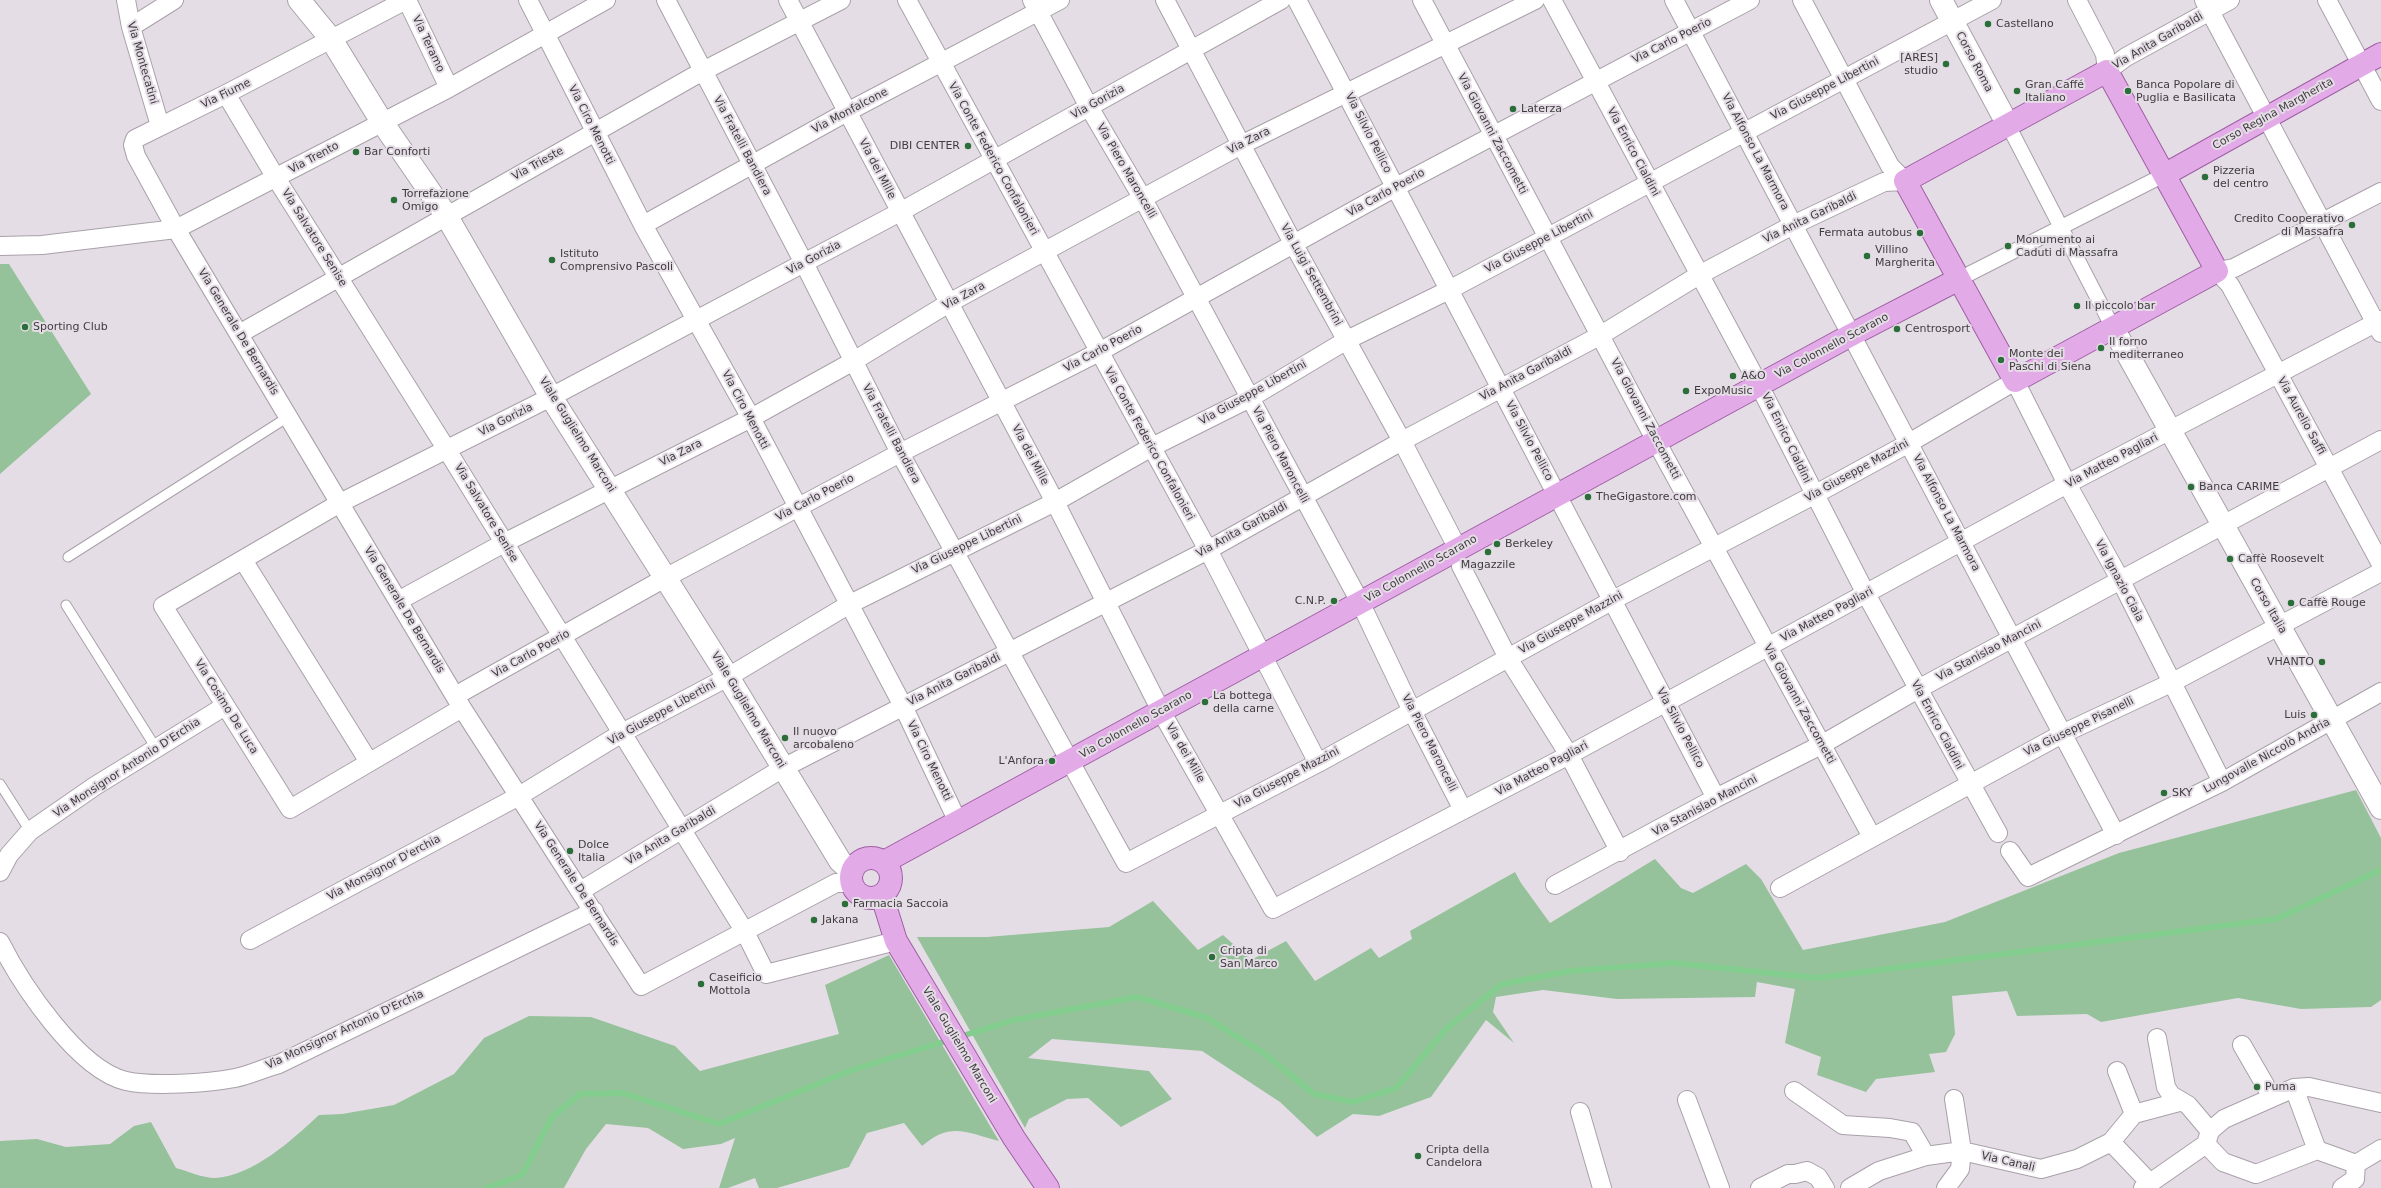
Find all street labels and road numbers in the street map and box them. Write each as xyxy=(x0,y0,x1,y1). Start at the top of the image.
street label: Via Anita Garibaldi xyxy=(2110,10,2206,72)
street label: Via Teramo xyxy=(409,14,447,74)
street label: Via Carlo Poerio xyxy=(1630,15,1714,67)
street label: Via Montecatini xyxy=(124,20,160,106)
street label: Corso Roma xyxy=(1953,30,1995,94)
street label: Via Giuseppe Libertini xyxy=(1769,55,1881,123)
street label: Via Giovanni Zaccometti xyxy=(1455,71,1529,197)
street label: Corso Regina Margherita xyxy=(2210,75,2336,153)
street label: Via Fiume xyxy=(199,76,253,112)
street label: Via Conte Federico Confalonieri xyxy=(945,80,1041,238)
street label: Via Gorizia xyxy=(1069,82,1127,122)
street label: Via Ciro Menotti xyxy=(565,83,617,167)
street label: Via Monfalcone xyxy=(810,85,890,137)
street label: Via Silvio Pellico xyxy=(1342,91,1394,175)
street label: Via Alfonso La Marmora xyxy=(1719,91,1791,213)
street label: Via Fratelli Bandiera xyxy=(710,94,774,198)
street label: Via Enrico Cialdini xyxy=(1604,105,1662,199)
street label: Via Piero Maroncelli xyxy=(1093,121,1159,221)
street label: Via Zara xyxy=(1225,125,1273,157)
street label: Via dei Mille xyxy=(856,137,898,201)
street label: Via Trento xyxy=(287,139,341,177)
street label: Via Trieste xyxy=(510,144,566,184)
street label: Via Carlo Poerio xyxy=(1345,166,1427,220)
street label: Via Salvatore Senise xyxy=(279,187,349,289)
street label: Via Anita Garibaldi xyxy=(1761,190,1859,246)
street label: Via Giuseppe Libertini xyxy=(1483,208,1595,276)
street label: Via Luigi Settembrini xyxy=(1277,222,1345,328)
street label: Via Gorizia xyxy=(785,238,843,278)
street label: Via Generale De Bernardis xyxy=(195,266,281,398)
street label: Via Zara xyxy=(941,279,987,313)
street label: Via Colonnello Scarano xyxy=(1773,310,1891,382)
street label: Via Carlo Poerio xyxy=(1062,323,1144,375)
street label: Via Anita Garibaldi xyxy=(1478,344,1574,404)
street label: Via Giovanni Zaccometti xyxy=(1608,356,1682,482)
street label: Via Giuseppe Libertini xyxy=(1197,358,1309,428)
street label: Via Conte Federico Confalonieri xyxy=(1101,365,1197,523)
street label: Via Ciro Menotti xyxy=(719,368,771,452)
street label: Viale Guglielmo Marconi xyxy=(536,375,618,495)
street label: Via Aurelio Saffi xyxy=(2274,375,2328,457)
street label: Via Fratelli Bandiera xyxy=(859,382,923,486)
street label: Via Enrico Cialdini xyxy=(1758,391,1814,485)
street label: Via Silvio Pellico xyxy=(1502,399,1556,483)
street label: Via Gorizia xyxy=(477,401,535,439)
street label: Via Piero Maroncelli xyxy=(1249,404,1311,506)
street label: Via dei Mille xyxy=(1009,423,1051,487)
street label: Via Matteo Pagliari xyxy=(2064,431,2160,491)
street label: Via Zara xyxy=(657,437,705,469)
street label: Via Giuseppe Mazzini xyxy=(1803,437,1911,505)
street label: Via Alfonso La Marmora xyxy=(1910,452,1982,574)
street label: Via Salvatore Senise xyxy=(451,461,521,565)
street label: Via Carlo Poerio xyxy=(774,472,856,524)
street label: Via Anita Garibaldi xyxy=(1194,499,1290,561)
street label: Via Giuseppe Libertini xyxy=(910,513,1024,577)
street label: Via Colonnello Scarano xyxy=(1362,533,1480,605)
street label: Via Ignazio Ciaia xyxy=(2092,538,2146,624)
street label: Via Generale De Bernardis xyxy=(361,544,447,676)
street label: Corso Italia xyxy=(2247,576,2289,636)
street label: Via Matteo Pagliari xyxy=(1779,585,1875,645)
street label: Via Giuseppe Mazzini xyxy=(1517,589,1625,657)
street label: Via Stanislao Mancini xyxy=(1934,618,2044,684)
street label: Via Carlo Poerio xyxy=(490,627,572,681)
street label: Via Giovanni Zaccometti xyxy=(1761,642,1837,766)
street label: Viale Guglielmo Marconi xyxy=(708,650,788,770)
street label: Via Anita Garibaldi xyxy=(905,651,1003,709)
street label: Via Cosimo De Luca xyxy=(191,657,261,757)
street label: Via Giuseppe Libertini xyxy=(606,678,718,748)
street label: Via Enrico Cialdini xyxy=(1908,678,1966,772)
street label: Via Silvio Pellico xyxy=(1653,686,1707,770)
street label: Via Colonnello Scarano xyxy=(1077,689,1195,761)
street label: Via Piero Maroncelli xyxy=(1399,692,1459,794)
street label: Via Giuseppe Pisanelli xyxy=(2022,695,2136,759)
street label: Via Monsignor Antonio D'Erchia xyxy=(51,715,203,821)
street label: Lungovalle Niccolò Andria xyxy=(2202,716,2332,796)
street label: Via Ciro Menotti xyxy=(904,719,954,803)
street label: Via dei Mille xyxy=(1163,721,1207,785)
street label: Via Matteo Pagliari xyxy=(1494,739,1590,799)
street label: Via Giuseppe Mazzini xyxy=(1232,745,1342,811)
street label: Via Stanislao Mancini xyxy=(1650,773,1760,839)
street label: Via Anita Garibaldi xyxy=(624,804,718,868)
street label: Via Generale De Bernardis xyxy=(531,819,621,949)
street label: Via Monsignor D'erchia xyxy=(325,832,443,904)
street label: Viale Guglielmo Marconi xyxy=(919,985,999,1105)
street label: Via Monsignor Antonio D'Erchia xyxy=(264,988,426,1072)
street label: Via Canali xyxy=(1980,1149,2036,1175)

